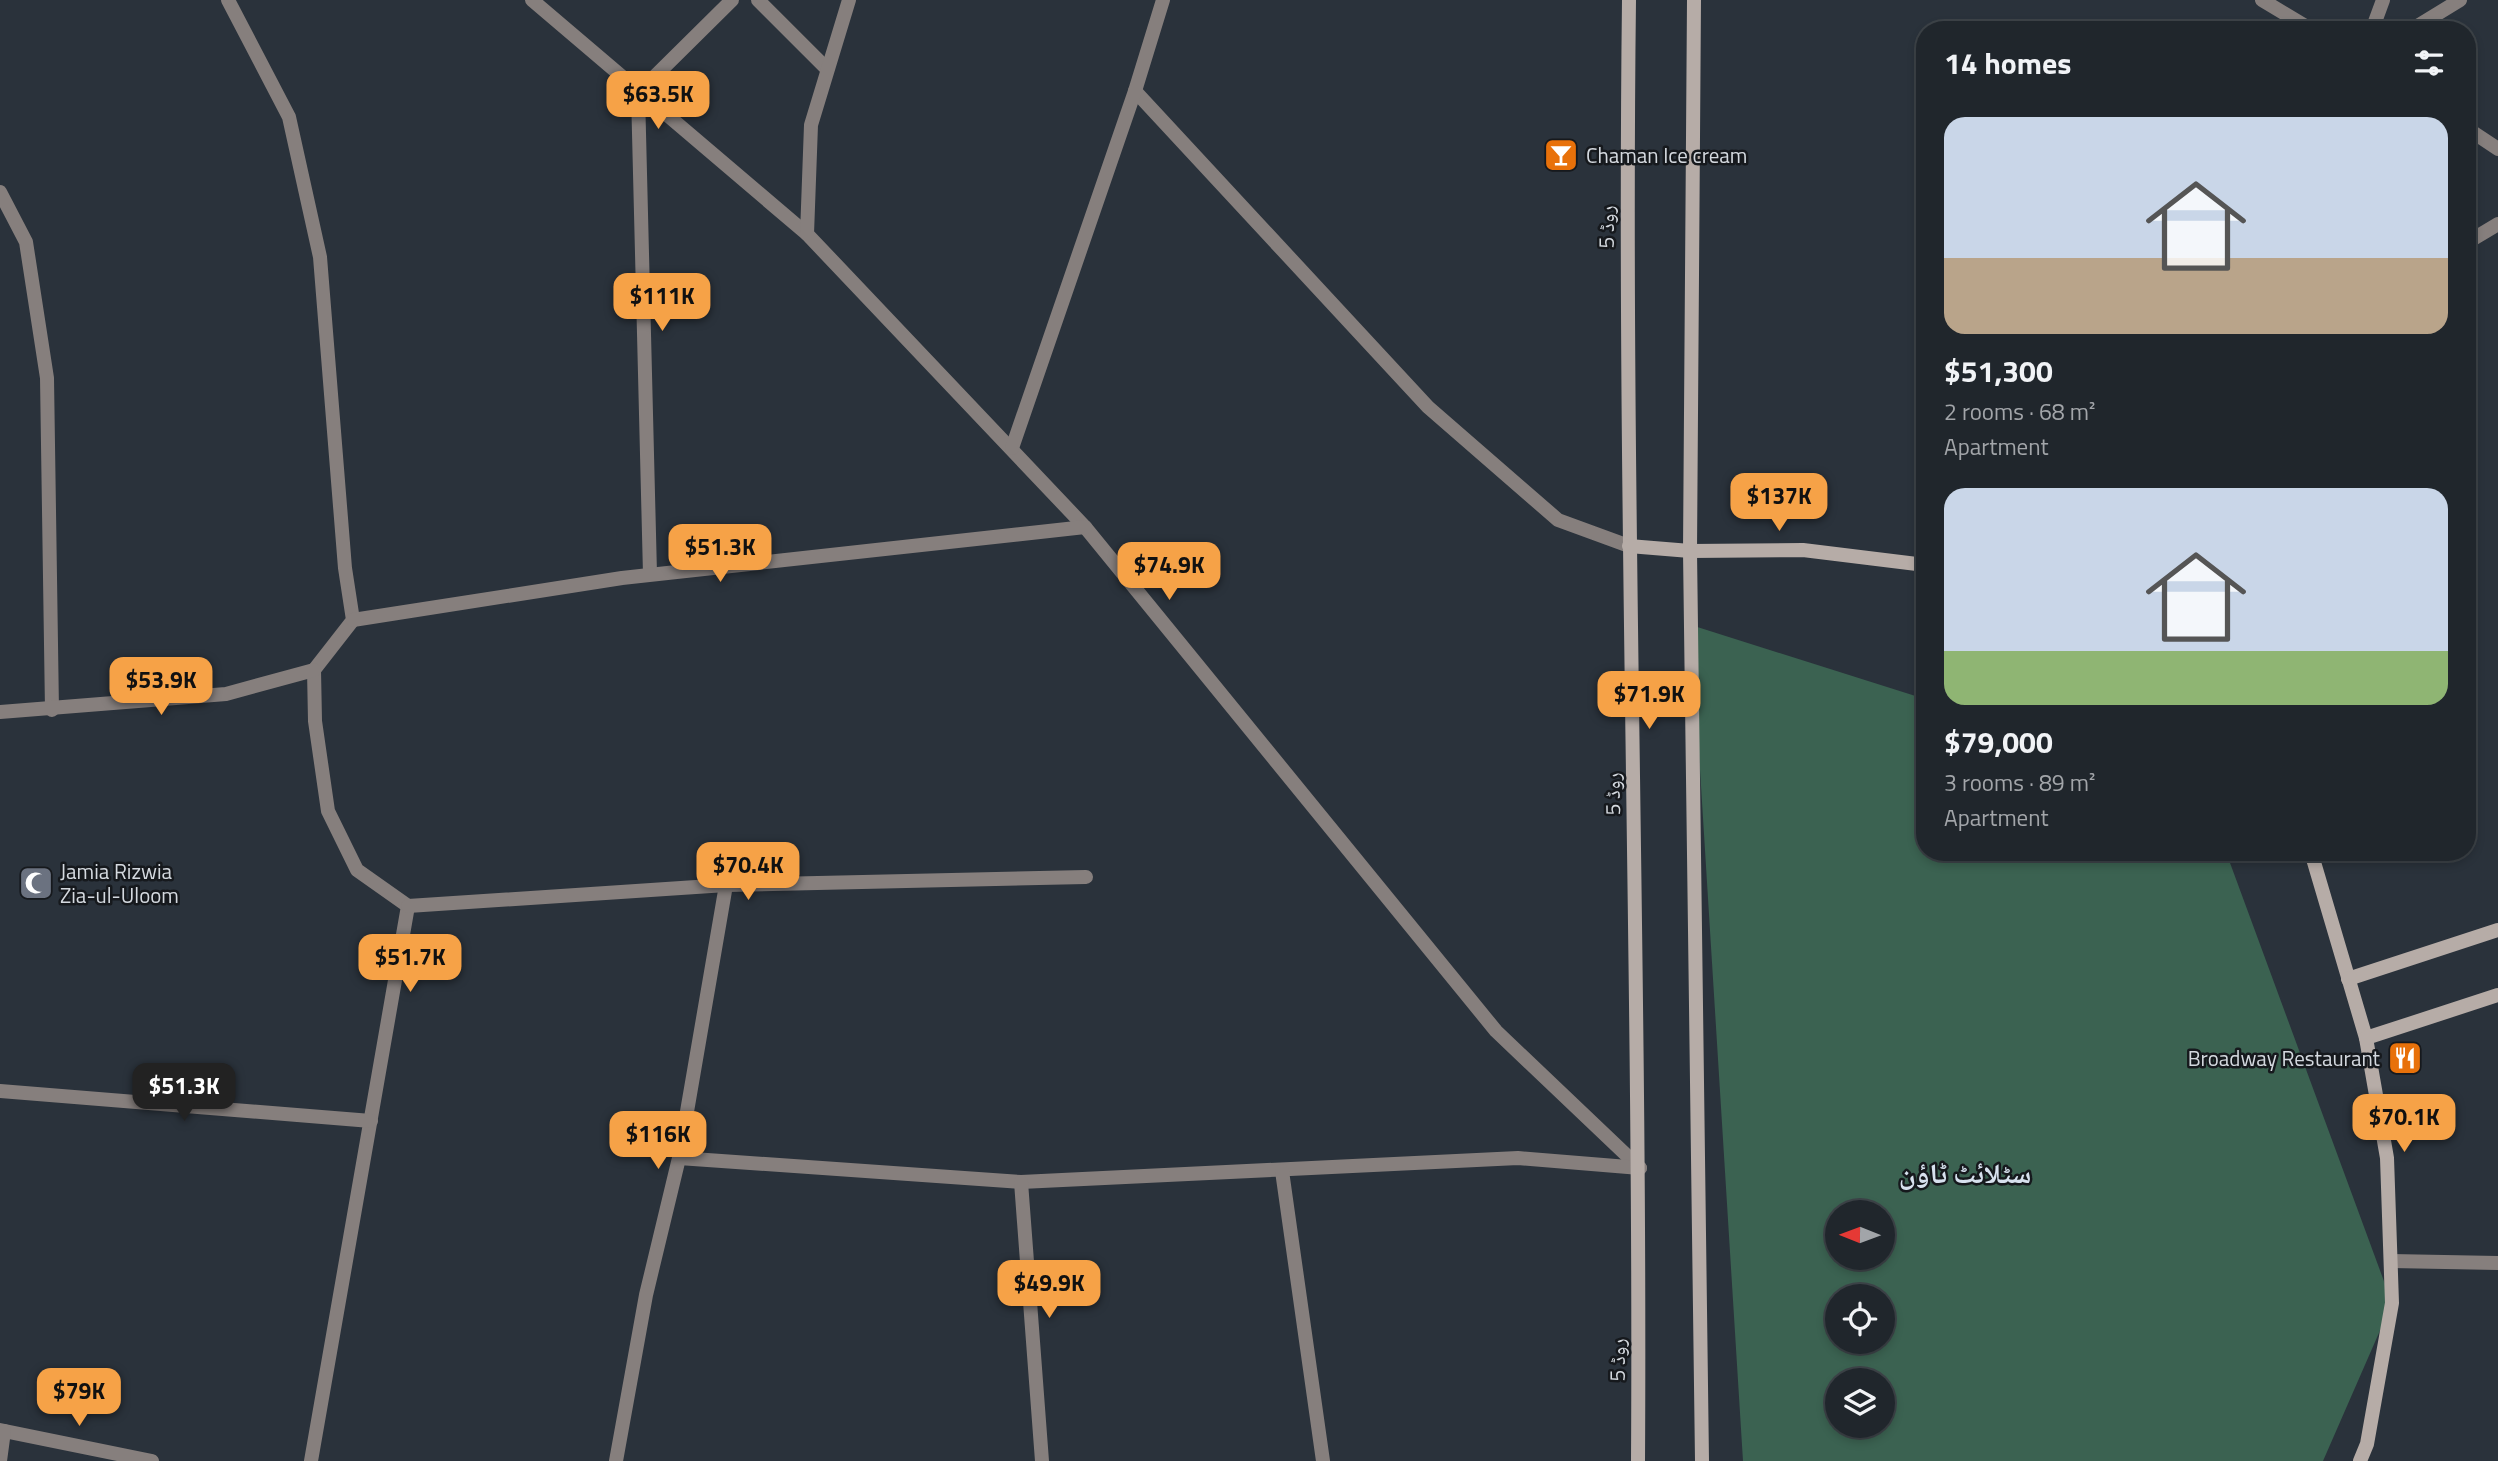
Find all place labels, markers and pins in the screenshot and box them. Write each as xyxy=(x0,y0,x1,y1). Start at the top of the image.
pin: $63.5K xyxy=(601,72,715,131)
bar icon: Chaman Ice cream xyxy=(1542,136,1580,174)
place label: Chaman Ice cream xyxy=(1586,139,1747,171)
pin: $111K xyxy=(613,274,711,333)
pin: $137K xyxy=(1730,474,1828,533)
pin: $51.3K xyxy=(663,524,777,584)
pin: $74.9K xyxy=(1112,542,1226,602)
pin: $53.9K xyxy=(104,658,218,717)
pin: $71.9K xyxy=(1592,672,1706,731)
pin: $70.4K xyxy=(691,842,805,902)
place label: Jamia Rizwia Zia-ul-Uloom xyxy=(60,855,179,911)
mosque icon: Jamia Rizwia Zia-ul-Uloom xyxy=(17,864,55,902)
pin: $51.7K xyxy=(353,934,467,994)
restaurant icon: Broadway Restaurant xyxy=(2386,1039,2424,1077)
place label: Broadway Restaurant xyxy=(2188,1042,2381,1074)
pin: $51.3K xyxy=(127,1064,241,1123)
pin: $70.1K xyxy=(2347,1094,2461,1154)
pin: $116K xyxy=(609,1112,707,1171)
pin: $49.9K xyxy=(992,1260,1106,1320)
pin: $79K xyxy=(38,1368,120,1428)

